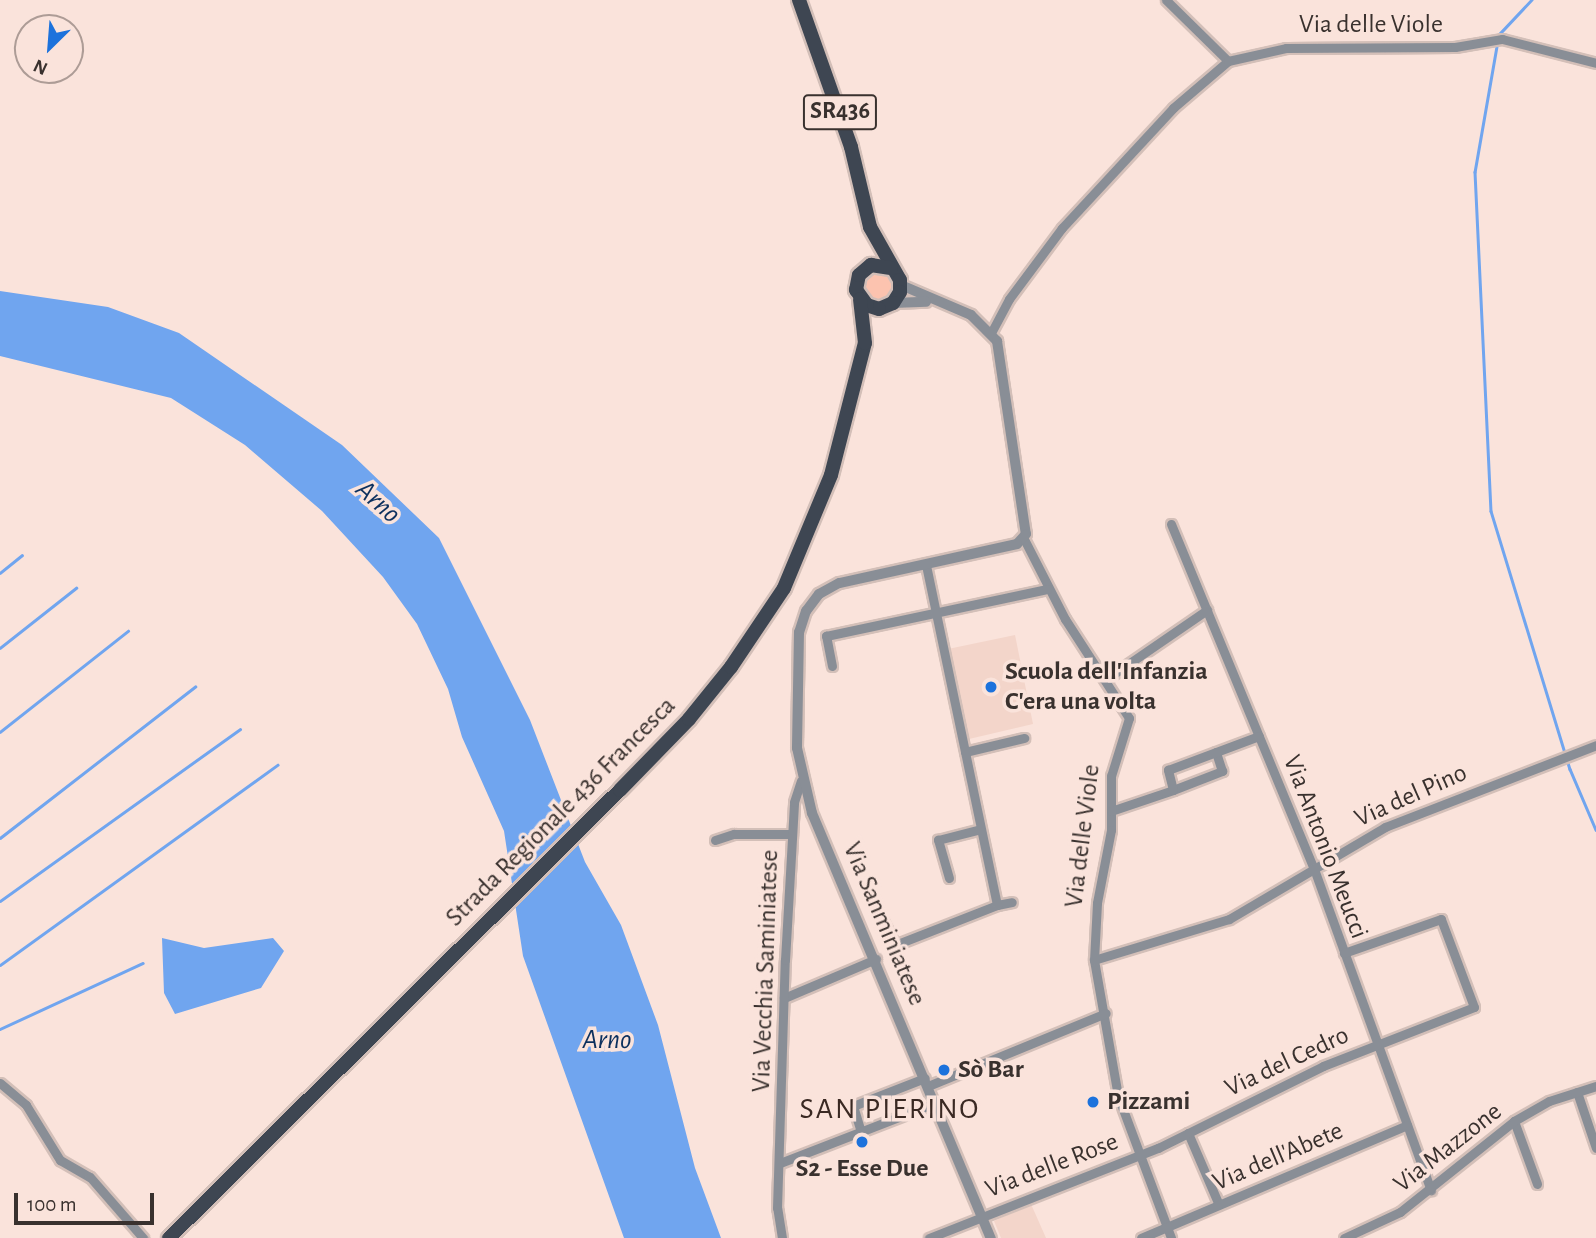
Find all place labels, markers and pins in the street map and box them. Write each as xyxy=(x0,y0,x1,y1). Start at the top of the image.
place label: Scuola dell'Infanzia C'era una volta xyxy=(1005,656,1208,718)
marker: Scuola dell'Infanzia C'era una volta xyxy=(983,679,999,695)
place label: Sò Bar xyxy=(958,1054,1024,1086)
marker: Sò Bar xyxy=(936,1062,952,1078)
place label: Pizzami xyxy=(1107,1086,1190,1118)
marker: Pizzami xyxy=(1085,1094,1101,1110)
marker: S2 - Esse Due xyxy=(854,1134,870,1150)
place label: S2 - Esse Due xyxy=(795,1153,929,1185)

